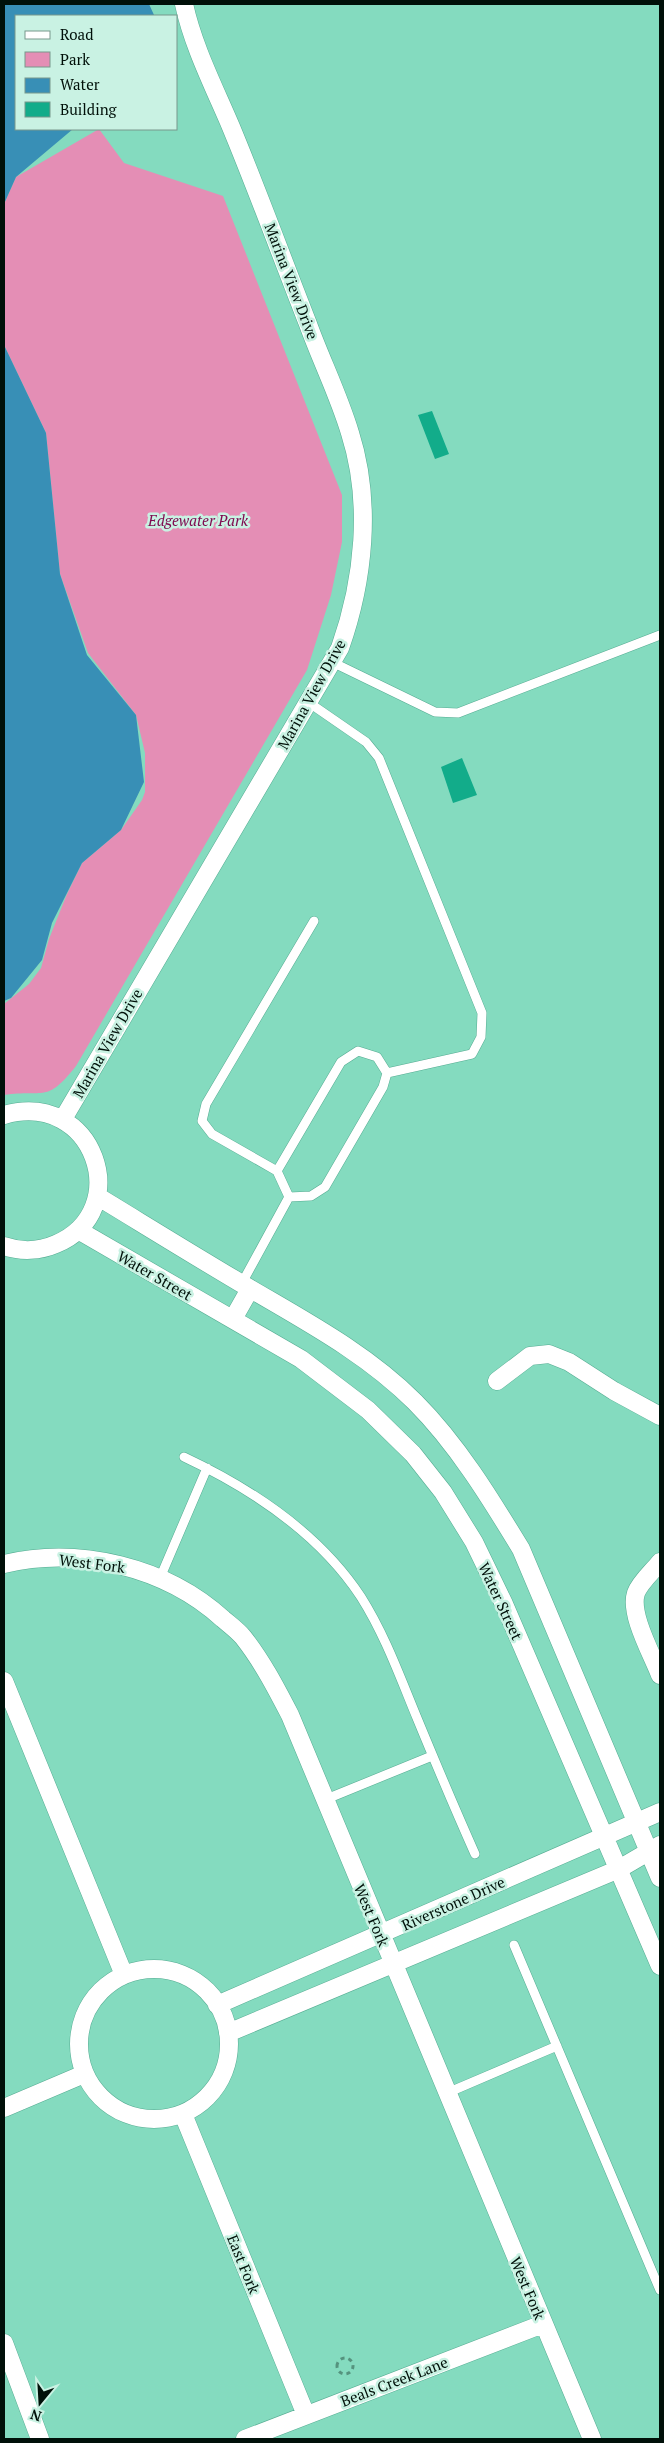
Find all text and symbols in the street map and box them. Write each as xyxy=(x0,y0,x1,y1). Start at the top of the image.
legend xyxy=(15,15,178,130)
text: Road xyxy=(60,24,93,44)
text: Park xyxy=(60,49,90,69)
text: Water xyxy=(60,74,100,94)
text: Building xyxy=(60,99,118,119)
street label: Marina View Drive xyxy=(261,220,323,342)
park label: Edgewater Park xyxy=(147,510,249,530)
street label: Marina View Drive xyxy=(272,635,350,753)
street label: Marina View Drive xyxy=(68,985,146,1101)
street label: Water Street xyxy=(114,1246,196,1305)
street label: West Fork xyxy=(58,1549,126,1577)
street label: Water Street xyxy=(474,1559,528,1643)
street label: Riverstone Drive xyxy=(398,1871,508,1935)
street label: West Fork xyxy=(350,1881,394,1950)
street label: East Fork xyxy=(223,2232,265,2297)
street label: West Fork xyxy=(506,2254,550,2323)
street label: Beals Creek Lane xyxy=(338,2351,450,2411)
north arrow xyxy=(15,2378,65,2428)
text: N xyxy=(27,2405,44,2427)

